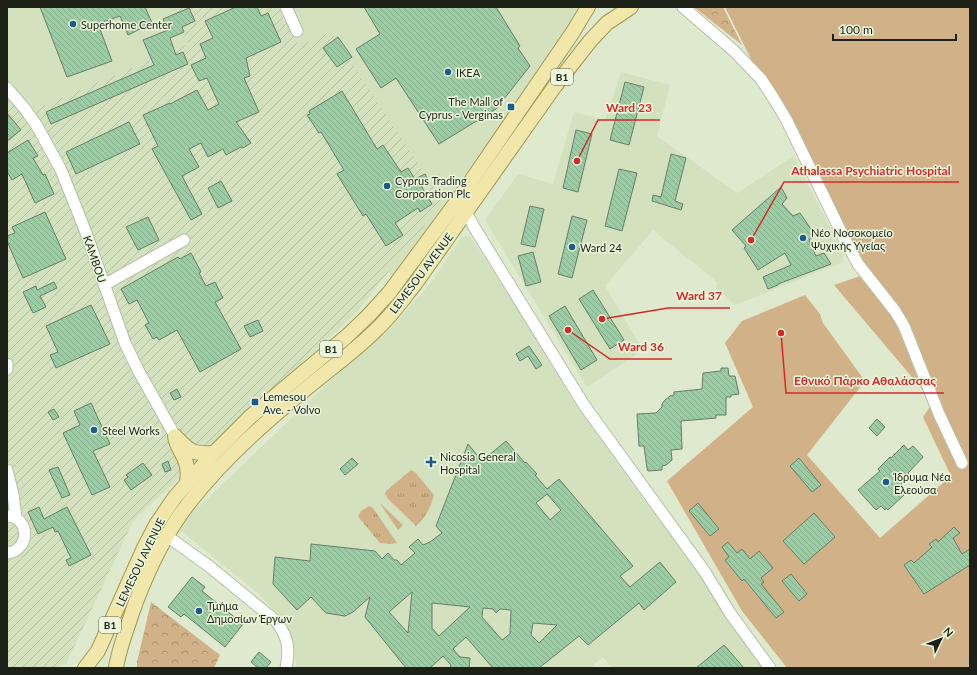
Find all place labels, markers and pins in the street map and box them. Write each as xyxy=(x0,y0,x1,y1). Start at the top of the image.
place label: Superhome Center xyxy=(81,18,172,31)
marker: Superhome Center xyxy=(68,19,78,29)
place label: IKEA xyxy=(456,66,481,79)
marker: IKEA xyxy=(443,67,453,77)
place label: The Mall of Cyprus - Verginas xyxy=(419,95,503,121)
callout: Ward 23 xyxy=(598,96,660,120)
marker: The Mall of Cyprus - Verginas xyxy=(506,102,516,112)
callout: Athalassa Psychiatric Hospital xyxy=(784,158,959,182)
place label: Cyprus Trading Corporation Plc xyxy=(395,174,471,200)
marker: Cyprus Trading Corporation Plc xyxy=(382,181,392,191)
place label: Νέο Νοσοκομείο Ψυχικής Υγείας xyxy=(811,226,893,252)
marker: Νέο Νοσοκομείο Ψυχικής Υγείας xyxy=(798,233,808,243)
place label: Ward 24 xyxy=(580,241,622,254)
marker: Ward 24 xyxy=(567,242,577,252)
callout: Ward 37 xyxy=(668,284,730,308)
callout: Ward 36 xyxy=(610,335,672,359)
callout: Εθνικό Πάρκο Αθαλάσσας xyxy=(786,369,944,393)
place label: Lemesou Ave. - Volvo xyxy=(263,390,320,416)
marker: Lemesou Ave. - Volvo xyxy=(250,397,260,407)
place label: Steel Works xyxy=(102,424,160,437)
marker: Steel Works xyxy=(89,425,99,435)
place label: Nicosia General Hospital xyxy=(440,450,516,476)
marker: Nicosia General Hospital xyxy=(425,456,437,468)
place label: Ίδρυμα Νέα Ελεούσα xyxy=(893,470,951,496)
marker: Ίδρυμα Νέα Ελεούσα xyxy=(881,477,891,487)
place label: Τμήμα Δημοσίων Έργων xyxy=(207,599,292,625)
marker: Τμήμα Δημοσίων Έργων xyxy=(194,606,204,616)

